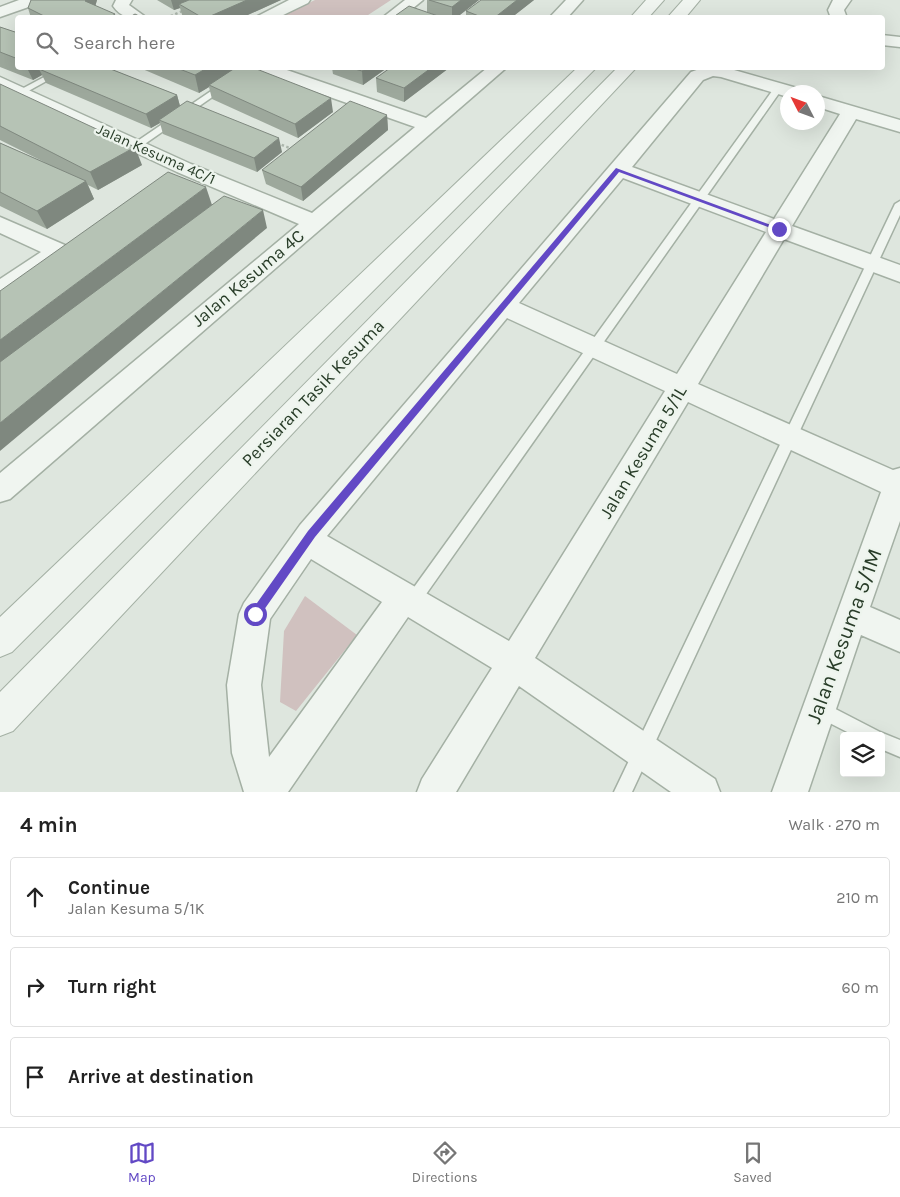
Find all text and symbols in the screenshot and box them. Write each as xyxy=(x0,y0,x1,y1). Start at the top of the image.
search box xyxy=(15,15,885,70)
icon: search xyxy=(33,29,61,57)
text: Search here xyxy=(73,32,175,54)
north arrow xyxy=(780,85,825,130)
street label: Jalan Kesuma 4C/1 xyxy=(94,120,218,188)
route end xyxy=(768,218,791,241)
street label: Jalan Kesuma 4C xyxy=(187,225,309,331)
street label: Persiaran Tasik Kesuma xyxy=(237,315,389,471)
street label: Jalan Kesuma 5/1L xyxy=(595,381,692,522)
street label: Jalan Kesuma 5/1M xyxy=(801,545,887,727)
route start xyxy=(244,603,267,626)
map controls xyxy=(840,732,885,777)
button: layers xyxy=(840,732,885,777)
text: 4 min xyxy=(20,813,78,837)
text: Walk · 270 m xyxy=(788,815,880,834)
text: Continue xyxy=(68,877,150,899)
icon: ahead xyxy=(21,883,49,911)
text: 210 m xyxy=(836,888,879,907)
text: Jalan Kesuma 5/1K xyxy=(68,899,205,918)
icon: right xyxy=(21,973,49,1001)
text: Turn right xyxy=(68,976,157,998)
text: 60 m xyxy=(842,978,879,997)
icon: arrive xyxy=(21,1063,49,1091)
text: Arrive at destination xyxy=(68,1066,254,1088)
tab: Map xyxy=(128,1139,156,1186)
tab: Directions xyxy=(412,1139,478,1186)
tab: Saved xyxy=(733,1139,772,1186)

